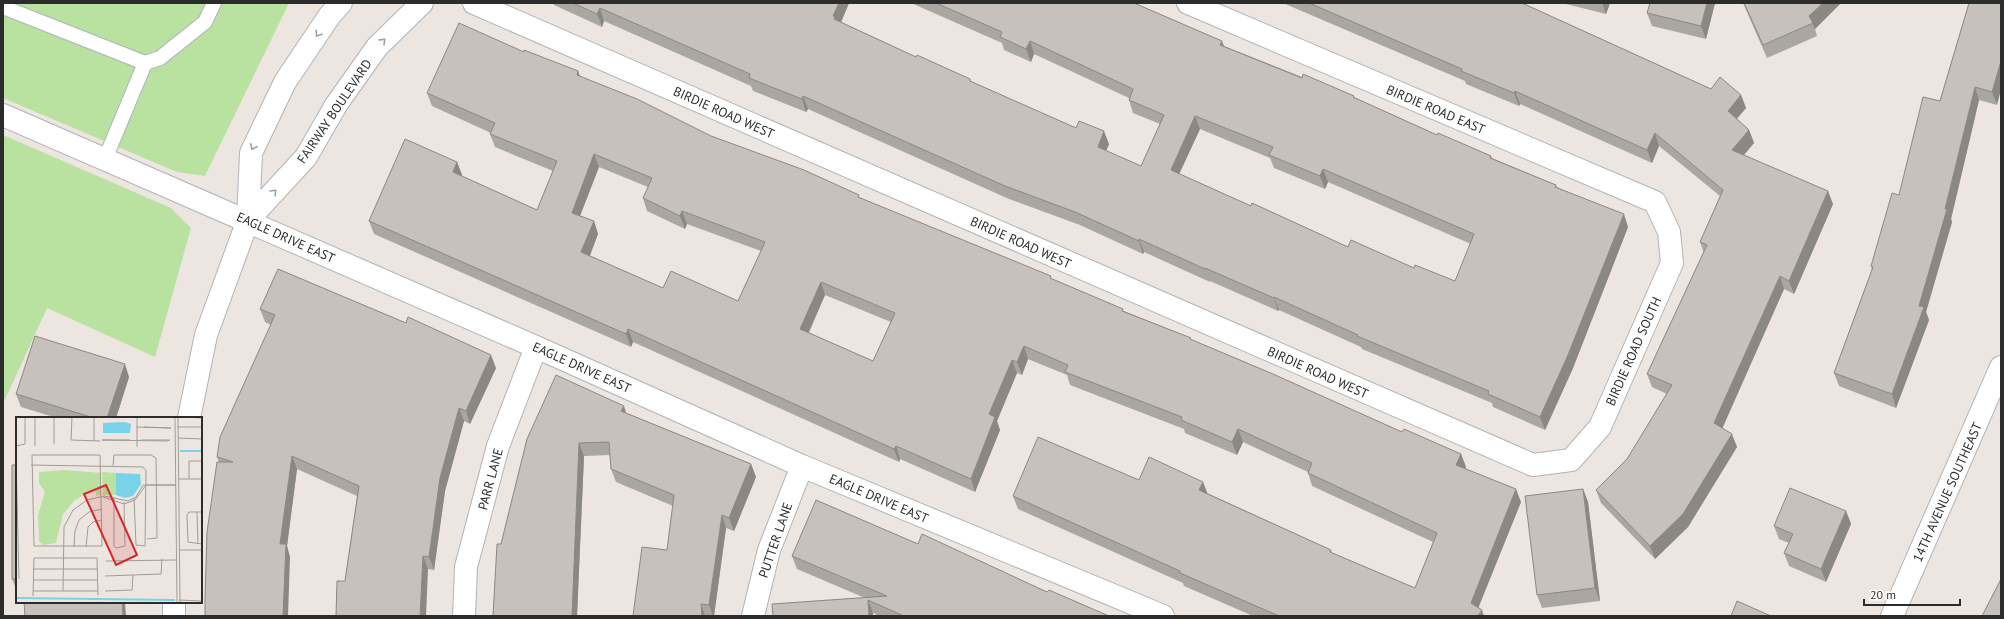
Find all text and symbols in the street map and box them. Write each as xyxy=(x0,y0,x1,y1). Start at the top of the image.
one-way arrow xyxy=(315,30,323,37)
one-way arrow xyxy=(378,38,386,46)
street label: FAIRWAY BOULEVARD xyxy=(293,56,376,167)
street label: BIRDIE ROAD EAST xyxy=(1384,81,1488,138)
street label: BIRDIE ROAD WEST xyxy=(671,83,777,142)
one-way arrow xyxy=(250,143,258,150)
one-way arrow xyxy=(270,189,277,196)
street label: EAGLE DRIVE EAST xyxy=(234,208,338,267)
street label: BIRDIE ROAD WEST xyxy=(968,213,1074,272)
street label: BIRDIE ROAD SOUTH xyxy=(1602,294,1665,408)
street label: EAGLE DRIVE EAST xyxy=(530,338,634,397)
street label: BIRDIE ROAD WEST xyxy=(1265,343,1371,402)
inset map xyxy=(16,417,202,603)
street label: 14TH AVENUE SOUTHEAST xyxy=(1909,420,1986,565)
street label: PARR LANE xyxy=(474,446,507,512)
street label: EAGLE DRIVE EAST xyxy=(827,470,931,527)
street label: PUTTER LANE xyxy=(755,500,796,580)
scale bar xyxy=(1864,581,1960,607)
text: 20 m xyxy=(1870,587,1896,602)

